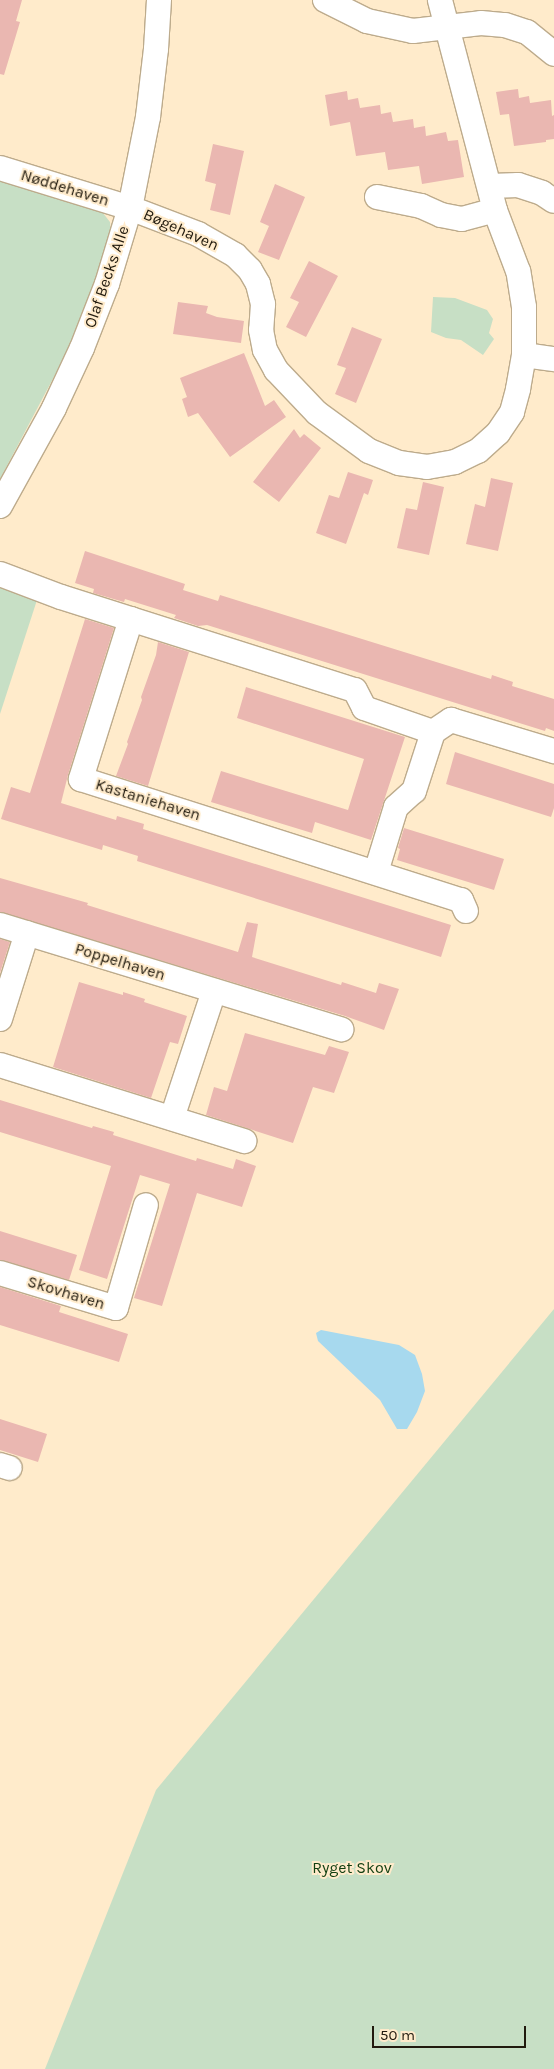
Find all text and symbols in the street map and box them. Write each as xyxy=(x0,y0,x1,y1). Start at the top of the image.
street label: Nøddehaven xyxy=(19,165,111,211)
street label: Bøgehaven xyxy=(140,205,222,255)
street label: Olaf Becks Alle xyxy=(81,223,133,331)
street label: Kastaniehaven xyxy=(93,775,203,825)
street label: Poppelhaven xyxy=(73,939,167,985)
street label: Skovhaven xyxy=(25,1272,107,1314)
park label: Ryget Skov xyxy=(312,1858,392,1878)
scale bar xyxy=(374,2016,528,2048)
text: 50 m xyxy=(380,2026,415,2044)

